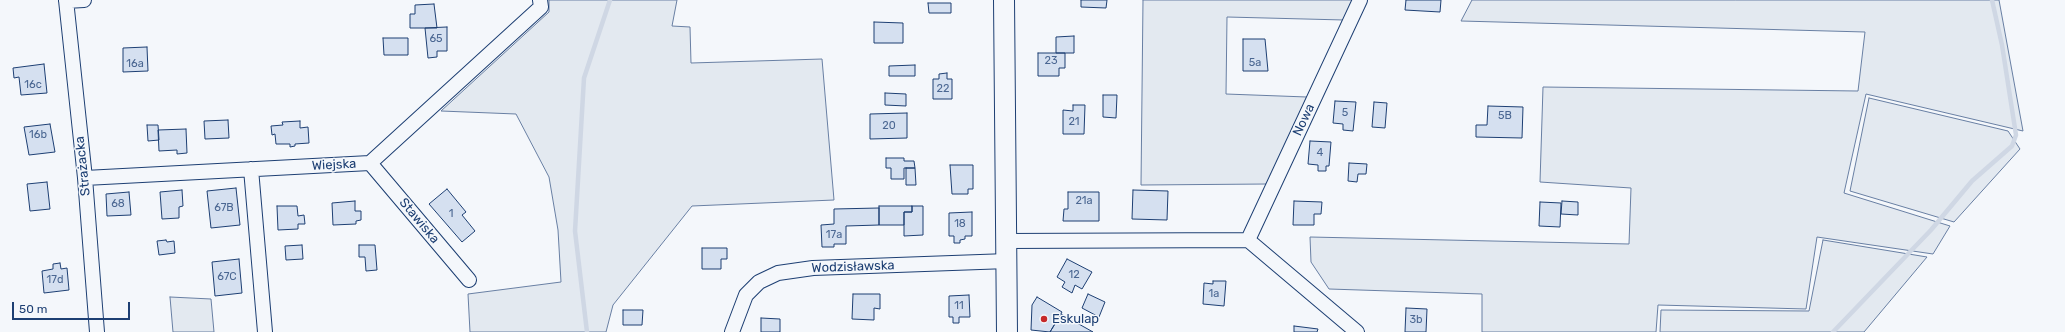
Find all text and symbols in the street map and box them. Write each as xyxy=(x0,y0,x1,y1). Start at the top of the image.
house number: 65 xyxy=(429,32,443,46)
house number: 23 xyxy=(1044,54,1058,68)
house number: 5a xyxy=(1249,56,1261,70)
house number: 16a xyxy=(126,57,144,71)
house number: 16c xyxy=(24,78,42,92)
house number: 22 xyxy=(937,82,949,96)
street label: Nowa xyxy=(1290,101,1318,139)
house number: 5 xyxy=(1342,106,1348,120)
house number: 5B xyxy=(1498,109,1512,123)
house number: 21 xyxy=(1068,115,1080,129)
house number: 20 xyxy=(882,119,896,133)
house number: 16b xyxy=(29,128,47,142)
street label: Strażacka xyxy=(72,135,94,197)
house number: 4 xyxy=(1317,146,1323,160)
street label: Wiejska xyxy=(311,156,357,174)
house number: 21a xyxy=(1075,194,1093,208)
street label: Stawiska xyxy=(396,195,442,247)
house number: 68 xyxy=(111,197,125,211)
house number: 67B xyxy=(214,201,234,215)
house number: 1 xyxy=(449,207,453,221)
house number: 18 xyxy=(954,217,966,231)
house number: 17a xyxy=(826,228,842,242)
street label: Wodzisławska xyxy=(811,258,895,276)
house number: 12 xyxy=(1068,268,1080,282)
house number: 67C xyxy=(217,270,237,284)
house number: 17d xyxy=(47,273,63,287)
house number: 1a xyxy=(1209,287,1219,301)
scale bar xyxy=(14,294,132,320)
house number: 11 xyxy=(954,299,964,313)
text: 50 m xyxy=(19,302,47,316)
place label: Eskulap xyxy=(1052,311,1099,327)
house number: 3b xyxy=(1409,313,1423,327)
marker: Eskulap xyxy=(1039,314,1049,324)

